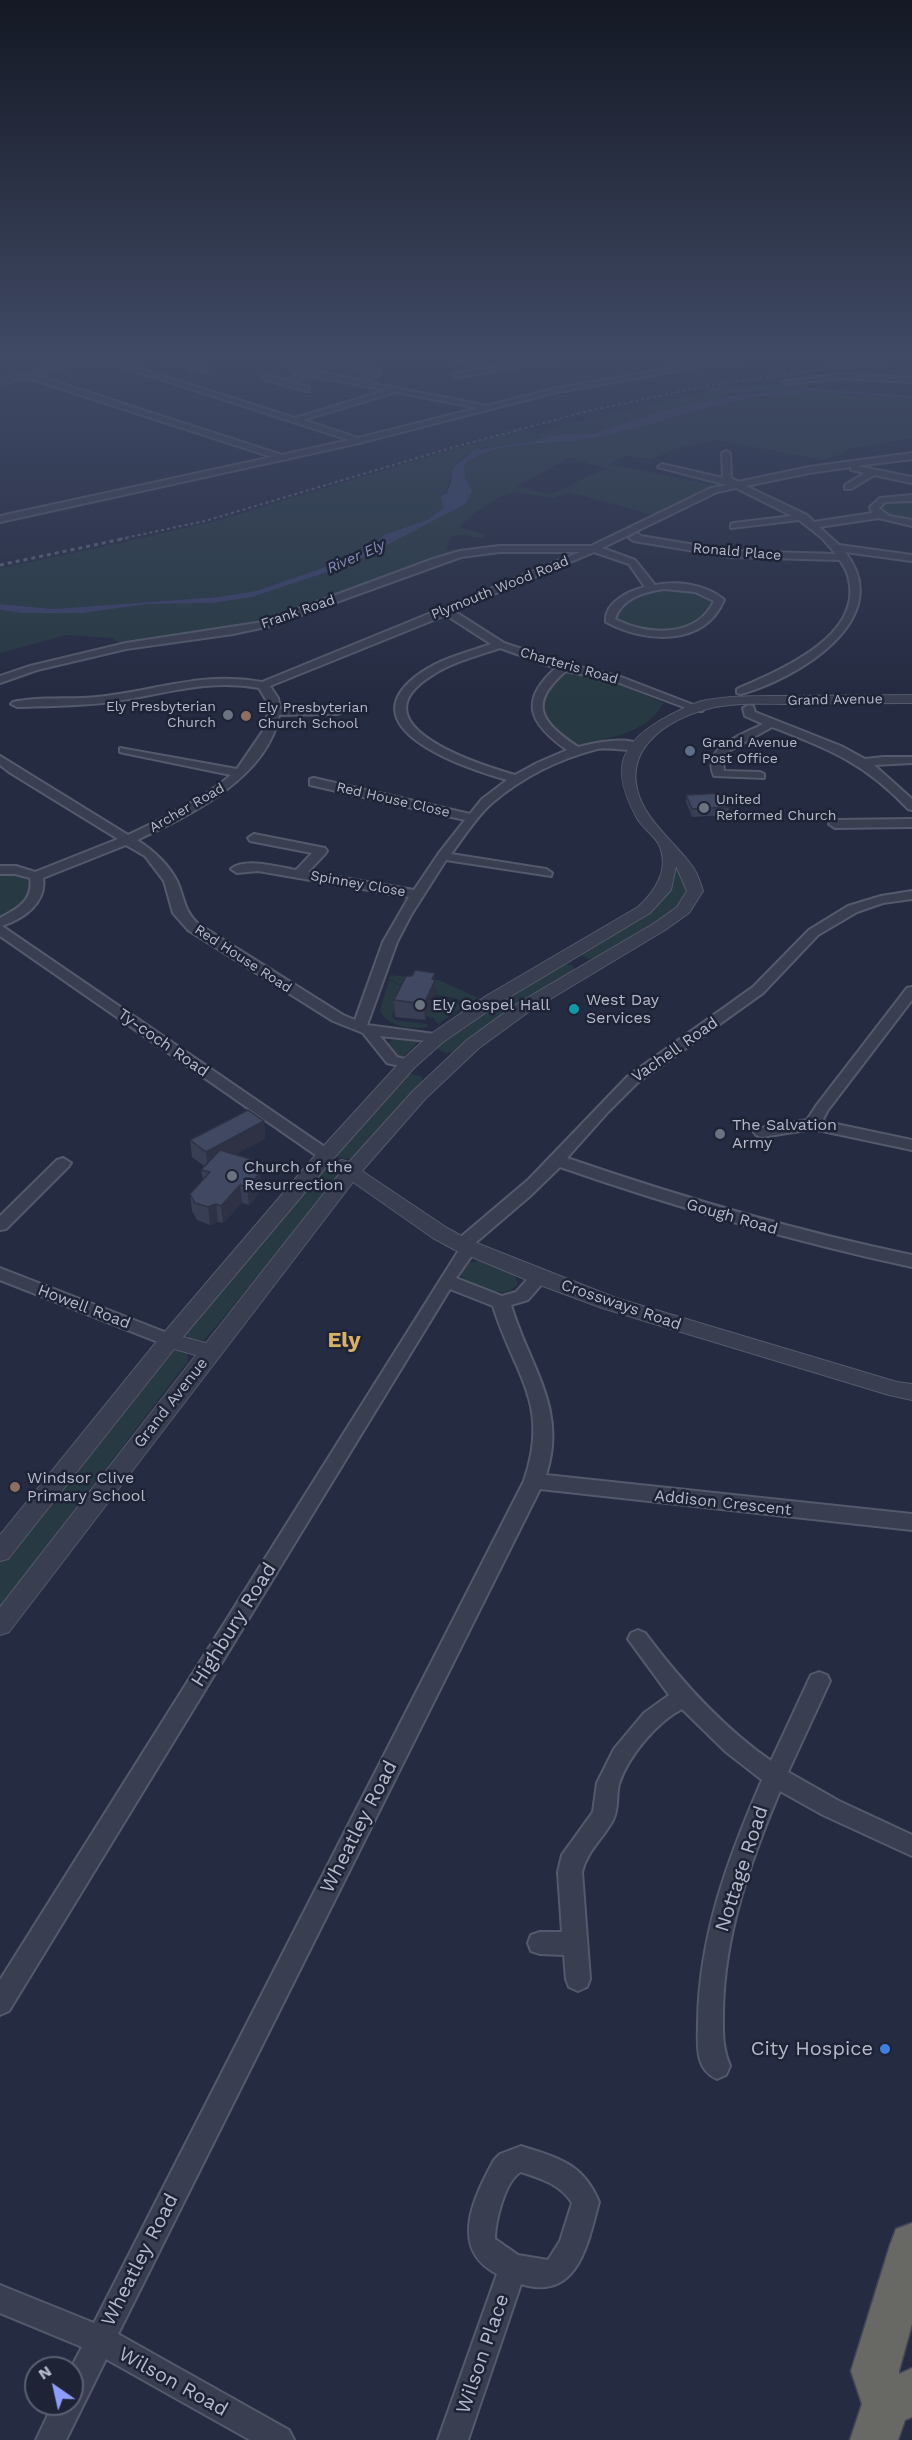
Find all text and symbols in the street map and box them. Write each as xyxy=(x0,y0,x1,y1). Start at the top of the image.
water label: River Ely xyxy=(324,536,388,578)
street label: Ronald Place xyxy=(692,540,782,564)
street label: Plymouth Wood Road xyxy=(429,553,571,623)
street label: Frank Road xyxy=(259,592,337,632)
street label: Charteris Road xyxy=(518,644,620,688)
street label: Grand Avenue xyxy=(787,691,883,709)
place label: Ely Presbyterian Church xyxy=(106,699,216,732)
place label: Ely Presbyterian Church School xyxy=(258,700,368,732)
marker: Ely Presbyterian Church xyxy=(221,708,235,722)
marker: Ely Presbyterian Church School xyxy=(239,709,253,723)
place label: Grand Avenue Post Office xyxy=(702,735,797,768)
marker: Grand Avenue Post Office xyxy=(683,744,697,758)
street label: Red House Close xyxy=(335,779,451,821)
street label: Archer Road xyxy=(146,780,228,836)
place label: United Reformed Church xyxy=(716,792,836,825)
marker: United Reformed Church xyxy=(697,801,711,815)
street label: Spinney Close xyxy=(309,867,407,901)
street label: Red House Road xyxy=(191,921,295,997)
place label: West Day Services xyxy=(586,990,659,1028)
place label: Ely Gospel Hall xyxy=(432,995,550,1015)
marker: Ely Gospel Hall xyxy=(413,998,427,1012)
marker: West Day Services xyxy=(567,1002,581,1016)
street label: Ty-coch Road xyxy=(114,1005,212,1081)
street label: Vachell Road xyxy=(628,1013,722,1087)
place label: The Salvation Army xyxy=(732,1115,837,1153)
marker: The Salvation Army xyxy=(713,1127,727,1141)
place label: Church of the Resurrection xyxy=(244,1157,352,1195)
marker: Church of the Resurrection xyxy=(225,1169,239,1183)
street label: Gough Road xyxy=(684,1195,780,1239)
street label: Crossways Road xyxy=(558,1275,684,1335)
street label: Howell Road xyxy=(35,1281,133,1333)
district label: Ely xyxy=(327,1328,361,1354)
street label: Grand Avenue xyxy=(130,1354,212,1452)
place label: Windsor Clive Primary School xyxy=(27,1468,145,1506)
marker: Windsor Clive Primary School xyxy=(8,1480,22,1494)
street label: Addison Crescent xyxy=(654,1486,792,1520)
street label: Highbury Road xyxy=(186,1558,282,1692)
street label: Wheatley Road xyxy=(315,1757,403,1897)
street label: Nottage Road xyxy=(710,1803,774,1935)
place label: City Hospice xyxy=(751,2037,873,2061)
marker: City Hospice xyxy=(878,2042,892,2056)
street label: Wheatley Road xyxy=(96,2190,184,2330)
street label: Wilson Place xyxy=(451,2291,515,2417)
street label: Wilson Road xyxy=(114,2342,232,2422)
north arrow xyxy=(24,2356,84,2416)
text: N xyxy=(35,2361,55,2384)

